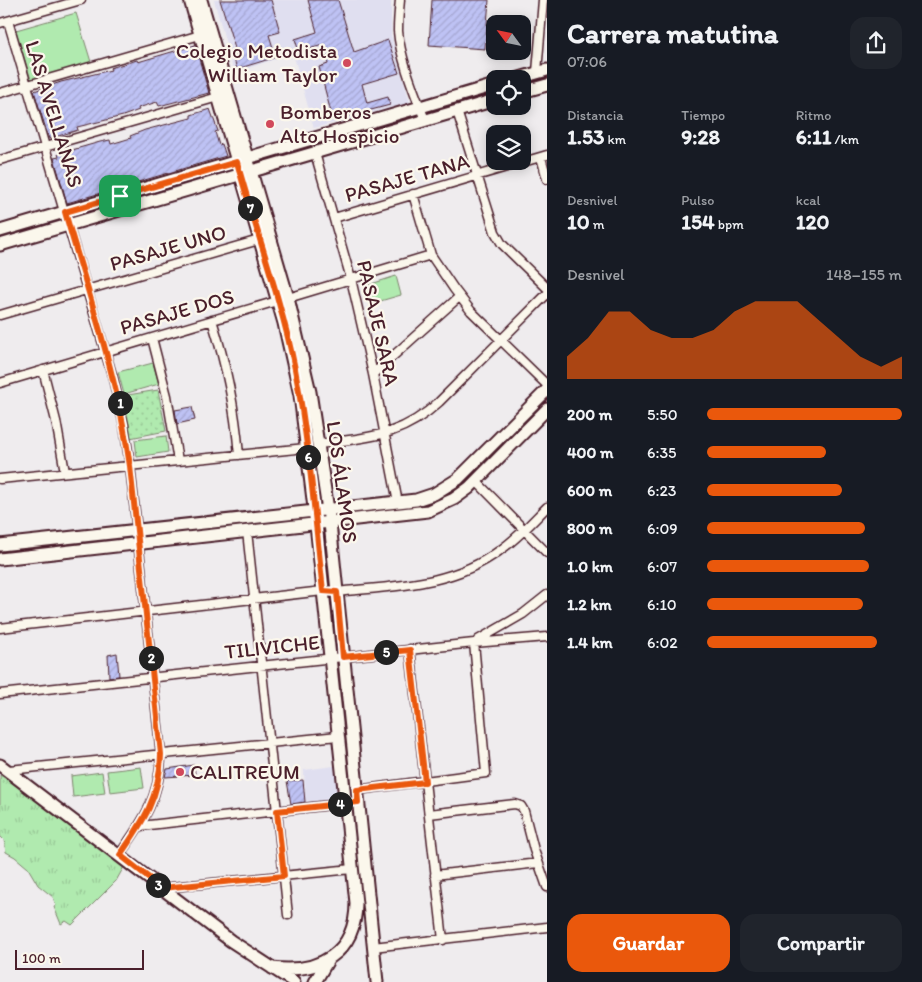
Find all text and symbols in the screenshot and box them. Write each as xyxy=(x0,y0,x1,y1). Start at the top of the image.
north arrow xyxy=(486,15,531,60)
map controls xyxy=(486,15,531,170)
text: Carrera matutina xyxy=(567,16,778,50)
button: share xyxy=(850,17,902,69)
street label: LAS AVELLANAS xyxy=(20,37,89,190)
place label: Colegio Metodista William Taylor xyxy=(176,38,338,87)
text: 07:06 xyxy=(567,52,607,71)
marker: Colegio Metodista William Taylor xyxy=(341,57,353,69)
button: locate xyxy=(486,70,531,115)
place label: Bomberos Alto Hospicio xyxy=(280,99,399,148)
text: Distancia xyxy=(567,107,624,124)
text: Tiempo xyxy=(681,107,725,124)
text: Ritmo xyxy=(796,107,831,124)
marker: Bomberos Alto Hospicio xyxy=(264,118,276,130)
text: 1.53 xyxy=(567,124,604,149)
text: 9:28 xyxy=(681,124,720,149)
text: 6:11 xyxy=(796,124,831,149)
button: layers xyxy=(486,125,531,170)
text: km xyxy=(604,131,626,148)
text: /km xyxy=(831,131,859,148)
street label: PASAJE TANA xyxy=(342,148,473,207)
pin xyxy=(99,175,141,217)
icon: arrive xyxy=(106,182,134,210)
text: Desnivel xyxy=(567,192,617,209)
text: Pulso xyxy=(681,192,714,209)
text: kcal xyxy=(796,192,821,209)
pin: 7 xyxy=(238,196,262,220)
text: 7 xyxy=(247,200,254,217)
text: 10 xyxy=(567,209,590,234)
text: 154 xyxy=(681,209,715,234)
text: 120 xyxy=(796,209,829,234)
text: m xyxy=(590,216,605,233)
text: bpm xyxy=(715,216,744,233)
street label: PASAJE UNO xyxy=(107,219,229,276)
street label: PASAJE SARA xyxy=(352,258,405,389)
text: Desnivel xyxy=(567,265,625,284)
text: 148–155 m xyxy=(826,265,902,284)
street label: PASAJE DOS xyxy=(117,283,237,340)
pin: 1 xyxy=(108,390,132,416)
text: 1 xyxy=(117,395,124,412)
text: 200 m xyxy=(567,405,612,424)
text: 5:50 xyxy=(647,405,678,424)
street label: LOS ÁLAMOS xyxy=(322,419,363,545)
text: 400 m xyxy=(567,443,613,462)
text: 6:35 xyxy=(647,443,677,462)
pin: 6 xyxy=(296,444,320,470)
text: 6 xyxy=(305,449,312,466)
text: 600 m xyxy=(567,481,612,500)
text: 6:23 xyxy=(647,481,677,500)
text: 800 m xyxy=(567,519,613,538)
text: 6:09 xyxy=(647,519,678,538)
text: 1.0 km xyxy=(567,557,613,576)
text: 6:07 xyxy=(647,557,677,576)
text: 1.2 km xyxy=(567,595,612,614)
text: 6:10 xyxy=(647,595,677,614)
street label: TILIVICHE xyxy=(223,629,321,664)
text: 1.4 km xyxy=(567,633,613,652)
text: 6:02 xyxy=(647,633,678,652)
pin: 5 xyxy=(374,640,398,664)
text: 5 xyxy=(383,644,390,661)
pin: 2 xyxy=(138,646,164,670)
text: 2 xyxy=(148,650,155,667)
place label: CALITREUM xyxy=(190,759,300,784)
marker: CALITREUM xyxy=(174,766,186,778)
pin: 4 xyxy=(328,792,352,816)
text: 4 xyxy=(336,796,345,813)
pin: 3 xyxy=(146,872,170,898)
text: 3 xyxy=(155,877,162,894)
button: Guardar xyxy=(567,914,730,972)
button: Compartir xyxy=(740,914,902,972)
scale bar xyxy=(15,947,144,970)
text: 100 m xyxy=(22,950,61,967)

